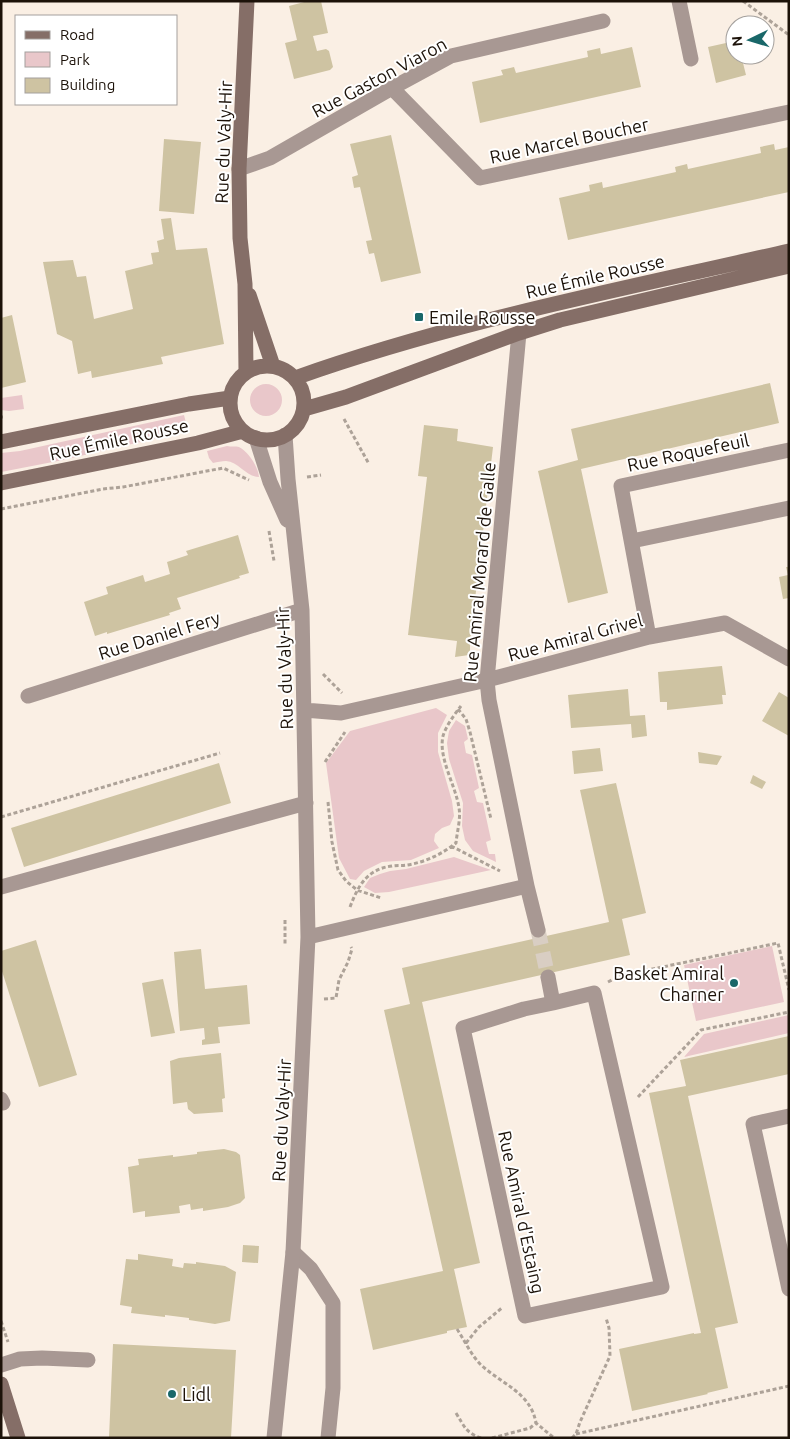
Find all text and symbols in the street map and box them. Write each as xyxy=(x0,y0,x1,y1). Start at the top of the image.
legend xyxy=(15,15,178,105)
north arrow xyxy=(725,15,775,65)
text: Road xyxy=(60,26,95,43)
street label: Rue Gaston Viaron xyxy=(308,33,450,121)
text: N xyxy=(729,35,745,47)
text: Park xyxy=(60,51,90,68)
text: Building xyxy=(60,76,115,93)
street label: Rue du Valy-Hir xyxy=(211,80,235,204)
street label: Rue Marcel Boucher xyxy=(488,113,650,167)
street label: Rue Émile Rousse xyxy=(523,249,666,302)
place label: Emile Rousse xyxy=(429,307,535,327)
marker: Emile Rousse xyxy=(413,311,425,323)
street label: Rue Émile Rousse xyxy=(47,413,190,464)
street label: Rue Roquefeuil xyxy=(625,429,751,475)
street label: Rue Amiral Morard de Galle xyxy=(459,461,499,683)
street label: Rue du Valy-Hir xyxy=(272,606,296,730)
street label: Rue Daniel Fery xyxy=(96,607,223,663)
street label: Rue Amiral Grivel xyxy=(505,609,645,665)
place label: Basket Amiral Charner xyxy=(613,963,724,1004)
marker: Basket Amiral Charner xyxy=(728,977,740,989)
street label: Rue du Valy-Hir xyxy=(268,1058,294,1182)
street label: Rue Amiral d'Estaing xyxy=(495,1129,549,1295)
place label: Lidl xyxy=(182,1384,211,1404)
marker: Lidl xyxy=(166,1388,178,1400)

